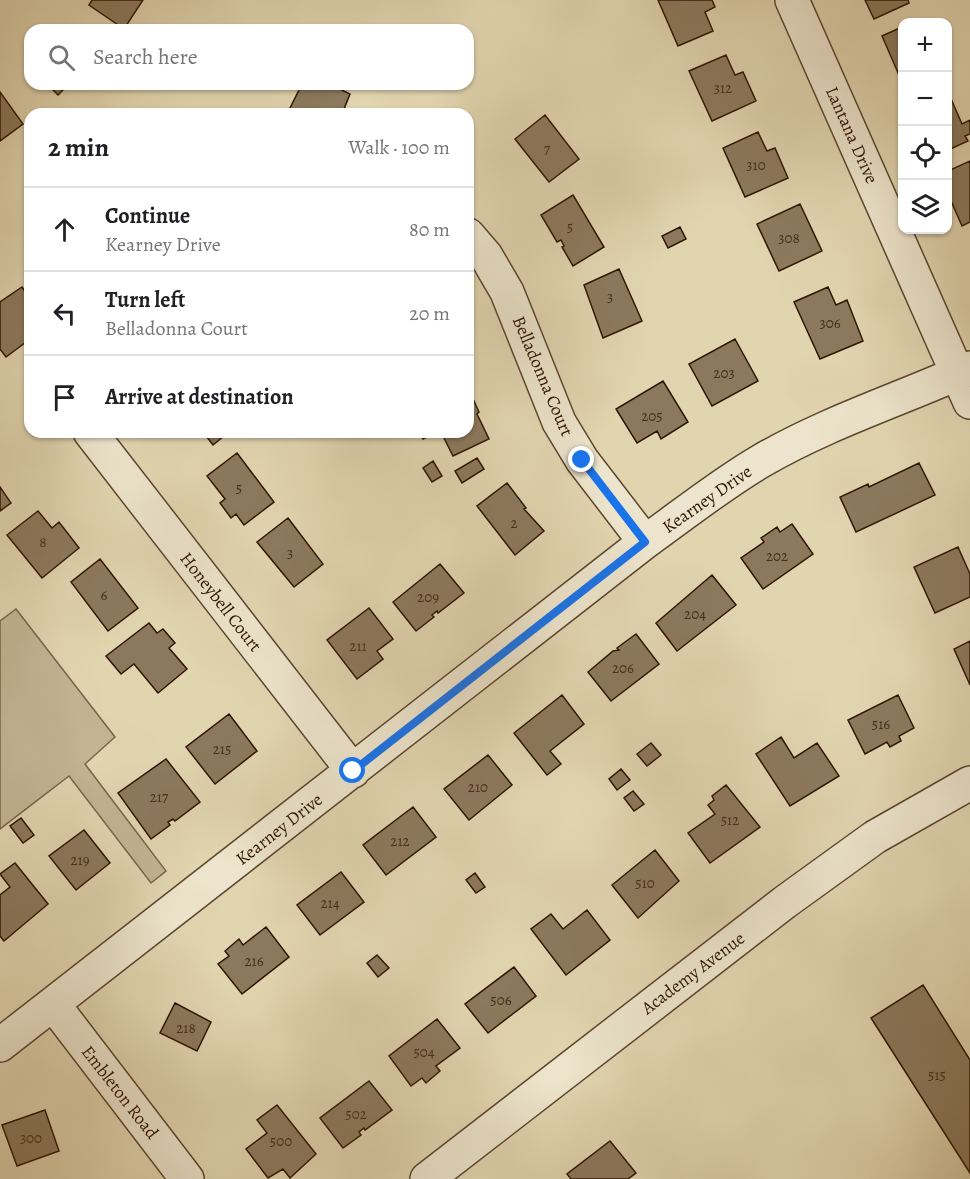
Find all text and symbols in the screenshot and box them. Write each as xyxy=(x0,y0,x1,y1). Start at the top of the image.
map controls xyxy=(898,18,952,234)
button: + xyxy=(898,18,952,72)
search box xyxy=(24,24,474,90)
icon: search xyxy=(45,41,78,74)
text: Search here xyxy=(93,42,198,72)
button: − xyxy=(898,72,952,126)
house number: 312 xyxy=(714,78,732,98)
street label: Lantana Drive xyxy=(820,83,884,187)
button: locate xyxy=(898,126,952,180)
text: 2 min xyxy=(48,130,109,165)
text: Walk · 100 m xyxy=(348,134,450,161)
house number: 7 xyxy=(544,139,551,159)
house number: 310 xyxy=(746,155,766,175)
button: layers xyxy=(898,180,952,234)
text: Continue xyxy=(105,201,190,231)
icon: ahead xyxy=(48,213,81,246)
text: 80 m xyxy=(409,216,450,243)
house number: 5 xyxy=(567,217,573,237)
house number: 308 xyxy=(778,228,800,248)
text: Kearney Drive xyxy=(105,231,221,258)
text: Turn left xyxy=(105,285,185,315)
house number: 3 xyxy=(607,287,613,307)
icon: left xyxy=(48,297,81,330)
text: 20 m xyxy=(409,300,450,327)
street label: Belladonna Court xyxy=(507,312,579,440)
house number: 306 xyxy=(819,313,841,333)
text: Belladonna Court xyxy=(105,315,248,342)
house number: 203 xyxy=(713,363,735,383)
icon: arrive xyxy=(48,381,81,414)
text: Arrive at destination xyxy=(105,382,294,412)
house number: 205 xyxy=(641,406,663,426)
route end xyxy=(568,446,594,472)
street label: Kearney Drive xyxy=(658,459,756,539)
house number: 5 xyxy=(236,478,242,498)
house number: 2 xyxy=(510,513,518,533)
house number: 8 xyxy=(39,532,47,552)
house number: 3 xyxy=(287,543,293,563)
house number: 202 xyxy=(766,546,788,566)
street label: Honeybell Court xyxy=(175,547,267,657)
house number: 6 xyxy=(101,585,108,605)
house number: 209 xyxy=(417,587,439,607)
house number: 204 xyxy=(684,604,706,624)
house number: 211 xyxy=(349,636,367,656)
house number: 206 xyxy=(612,658,634,678)
house number: 516 xyxy=(872,714,890,734)
house number: 215 xyxy=(213,739,231,759)
route start xyxy=(339,757,365,783)
house number: 210 xyxy=(468,777,488,797)
house number: 217 xyxy=(150,787,169,807)
street label: Kearney Drive xyxy=(231,788,327,870)
house number: 512 xyxy=(721,810,739,830)
house number: 212 xyxy=(390,831,410,851)
house number: 219 xyxy=(70,850,90,870)
house number: 510 xyxy=(635,873,655,893)
house number: 214 xyxy=(320,893,340,913)
street label: Academy Avenue xyxy=(636,926,750,1020)
house number: 216 xyxy=(244,951,264,971)
house number: 506 xyxy=(490,990,512,1010)
house number: 218 xyxy=(176,1018,196,1038)
street label: Embleton Road xyxy=(76,1040,164,1144)
house number: 504 xyxy=(413,1042,435,1062)
house number: 515 xyxy=(928,1065,946,1085)
house number: 502 xyxy=(345,1104,367,1124)
house number: 300 xyxy=(20,1128,42,1148)
house number: 500 xyxy=(270,1131,292,1151)

